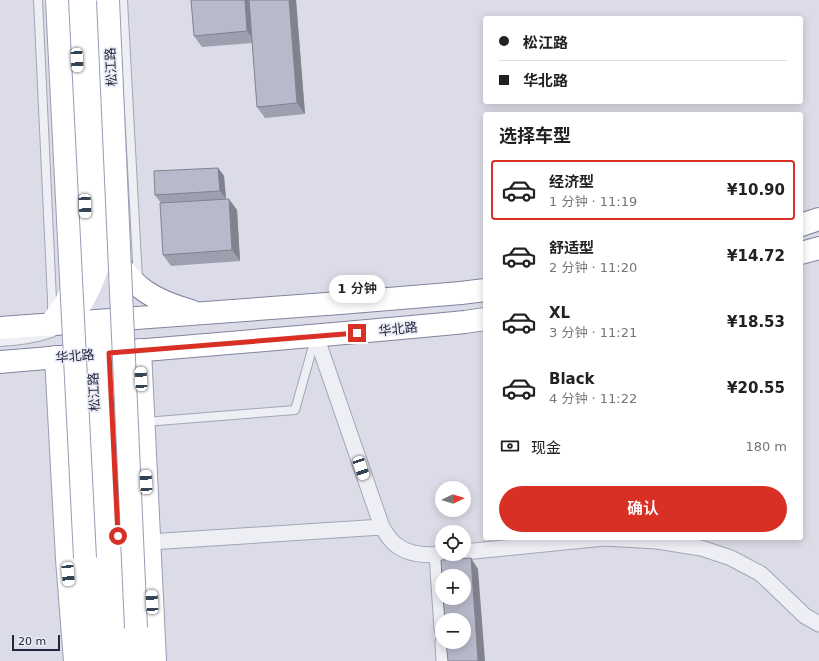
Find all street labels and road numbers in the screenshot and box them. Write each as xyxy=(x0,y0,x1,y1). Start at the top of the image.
street label: 松江路 xyxy=(102,47,120,87)
street label: 华北路 xyxy=(378,320,418,338)
street label: 华北路 xyxy=(55,347,95,365)
street label: 松江路 xyxy=(85,372,103,412)

